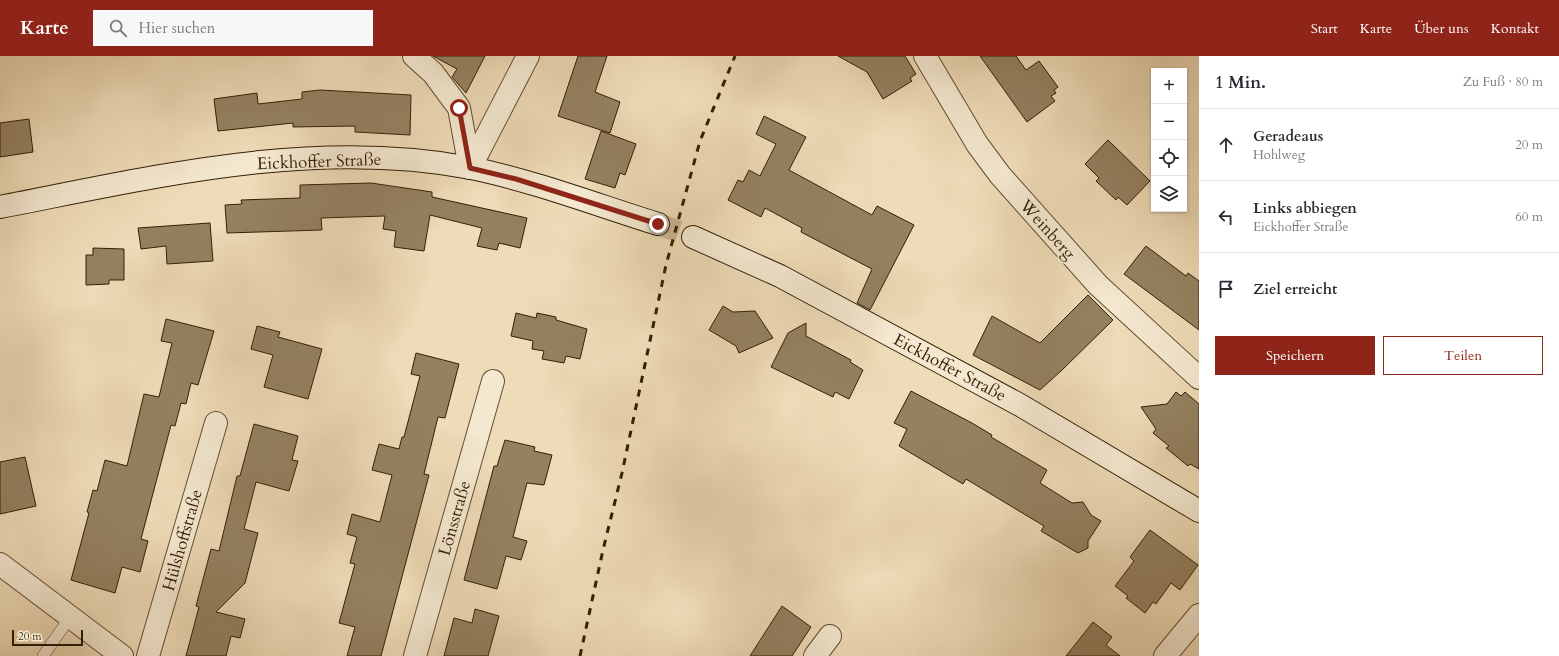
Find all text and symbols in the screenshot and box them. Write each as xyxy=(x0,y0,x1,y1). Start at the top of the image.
search box xyxy=(93,10,373,46)
text: Karte xyxy=(20,15,69,41)
icon: search xyxy=(107,17,129,39)
text: Hier suchen xyxy=(139,18,215,38)
text: Start xyxy=(1311,19,1338,38)
text: Karte xyxy=(1360,19,1392,38)
text: Über uns xyxy=(1414,19,1469,38)
text: Kontakt xyxy=(1491,19,1539,38)
map controls xyxy=(1151,68,1187,212)
button: + xyxy=(1151,68,1187,104)
text: 1 Min. xyxy=(1215,71,1266,94)
text: Zu Fuß · 80 m xyxy=(1463,73,1543,91)
route start xyxy=(450,99,468,117)
button: − xyxy=(1151,104,1187,140)
text: Geradeaus xyxy=(1253,126,1323,146)
icon: ahead xyxy=(1215,134,1237,156)
text: 20 m xyxy=(1515,136,1543,154)
button: locate xyxy=(1151,140,1187,176)
text: Hohlweg xyxy=(1253,146,1305,164)
street label: Eickhoffer Straße xyxy=(256,148,382,175)
button: layers xyxy=(1151,176,1187,212)
street label: Weinberg xyxy=(1014,194,1081,265)
text: Links abbiegen xyxy=(1253,198,1357,218)
icon: left xyxy=(1215,206,1237,228)
text: 60 m xyxy=(1515,208,1543,226)
route end xyxy=(649,215,667,233)
text: Eickhoffer Straße xyxy=(1253,218,1348,236)
icon: arrive xyxy=(1215,278,1237,300)
text: Ziel erreicht xyxy=(1253,279,1337,299)
street label: Eickhoffer Straße xyxy=(889,328,1010,407)
button: Speichern xyxy=(1215,336,1375,375)
button: Teilen xyxy=(1383,336,1543,375)
street label: Lönsstraße xyxy=(433,478,476,558)
street label: Hülshoffstraße xyxy=(157,487,208,594)
scale bar xyxy=(12,628,83,647)
text: 20 m xyxy=(18,629,42,644)

